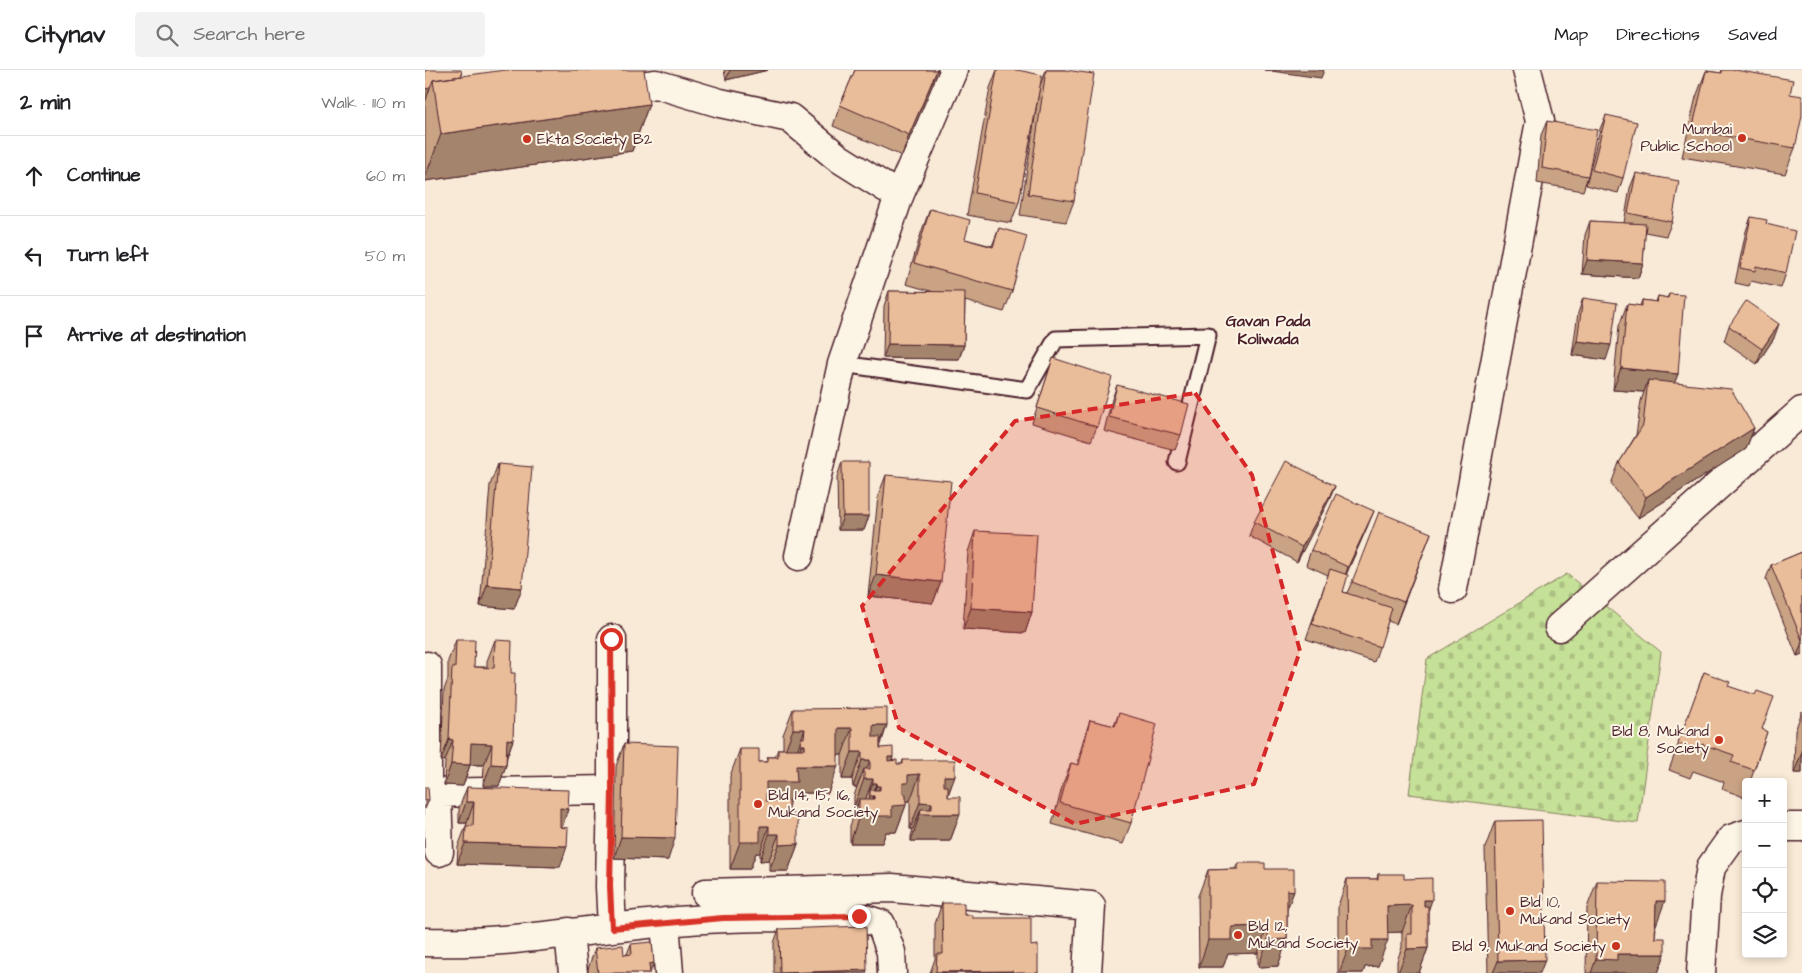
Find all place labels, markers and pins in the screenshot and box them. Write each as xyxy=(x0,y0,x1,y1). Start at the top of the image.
place label: Mumbai Public School xyxy=(1640,119,1733,157)
place label: Ekta Society B2 xyxy=(537,129,653,151)
marker: Mumbai Public School xyxy=(1736,132,1748,144)
marker: Ekta Society B2 xyxy=(521,133,533,145)
place label: Bld 8, Mukand Society xyxy=(1612,721,1709,760)
marker: Bld 8, Mukand Society xyxy=(1713,734,1725,746)
place label: Bld 14, 15, 16, Mukand Society xyxy=(768,785,878,824)
marker: Bld 14, 15, 16, Mukand Society xyxy=(752,798,764,810)
place label: Bld 10, Mukand Society xyxy=(1520,892,1630,931)
marker: Bld 10, Mukand Society xyxy=(1504,905,1516,917)
place label: Bld 12, Mukand Society xyxy=(1248,916,1358,955)
marker: Bld 12, Mukand Society xyxy=(1232,929,1244,941)
place label: Bld 9, Mukand Society xyxy=(1452,936,1606,958)
marker: Bld 9, Mukand Society xyxy=(1610,940,1622,952)

